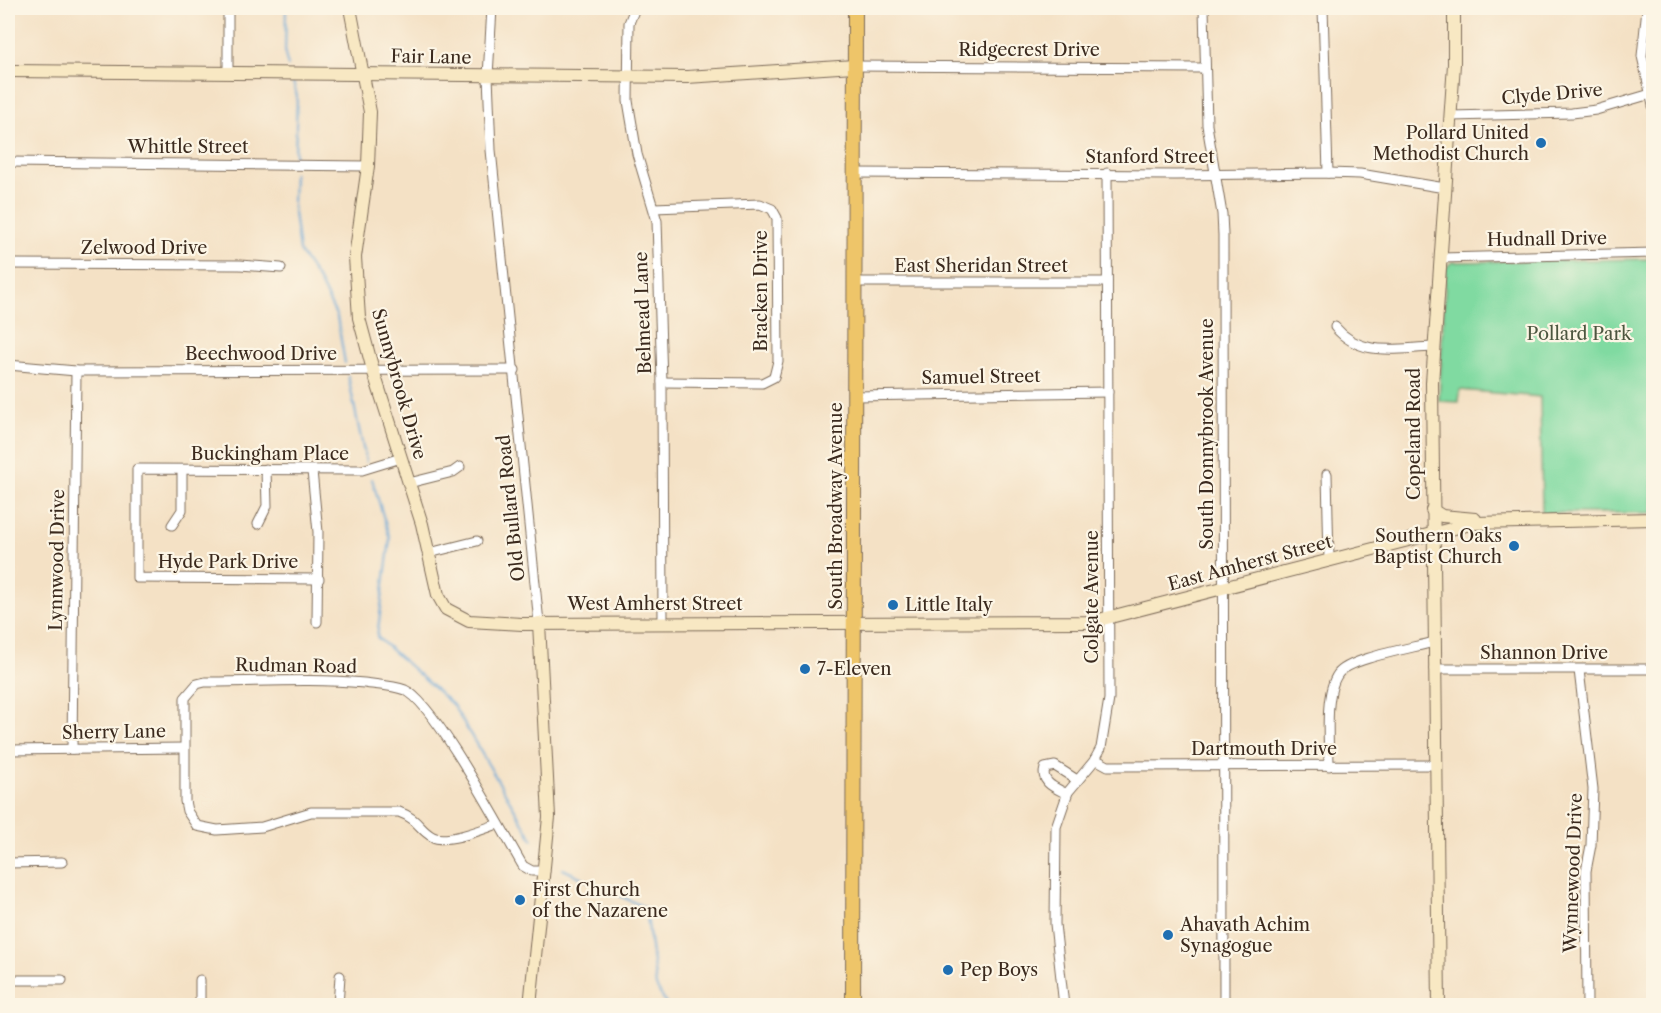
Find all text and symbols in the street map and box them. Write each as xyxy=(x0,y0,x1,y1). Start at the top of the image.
street label: Ridgecrest Drive xyxy=(958,39,1100,61)
street label: Fair Lane xyxy=(390,45,472,69)
street label: Clyde Drive xyxy=(1501,79,1603,109)
place label: Pollard United Methodist Church xyxy=(1373,122,1529,165)
street label: Whittle Street xyxy=(127,136,249,158)
marker: Pollard United Methodist Church xyxy=(1534,136,1548,150)
street label: Stanford Street xyxy=(1085,146,1215,168)
street label: Hudnall Drive xyxy=(1487,227,1607,251)
street label: Bracken Drive xyxy=(750,230,772,352)
street label: Zelwood Drive xyxy=(81,237,207,259)
street label: Belmead Lane xyxy=(630,251,656,375)
street label: East Sheridan Street xyxy=(894,255,1068,277)
street label: Sunnybrook Drive xyxy=(367,306,431,462)
street label: South Donnybrook Avenue xyxy=(1196,318,1218,550)
park label: Pollard Park xyxy=(1527,323,1633,345)
street label: Beechwood Drive xyxy=(185,343,337,365)
street label: Samuel Street xyxy=(921,365,1041,389)
street label: Copeland Road xyxy=(1403,368,1425,500)
street label: South Broadway Avenue xyxy=(825,402,847,610)
street label: Old Bullard Road xyxy=(492,434,530,582)
street label: Buckingham Place xyxy=(191,443,349,465)
street label: Lynnwood Drive xyxy=(45,489,69,631)
place label: Southern Oaks Baptist Church xyxy=(1374,525,1502,568)
street label: Colgate Avenue xyxy=(1081,530,1103,664)
street label: East Amherst Street xyxy=(1166,530,1335,595)
marker: Southern Oaks Baptist Church xyxy=(1507,539,1521,553)
street label: Hyde Park Drive xyxy=(158,551,298,573)
street label: West Amherst Street xyxy=(566,593,743,615)
place label: Little Italy xyxy=(905,594,994,616)
marker: Little Italy xyxy=(886,598,900,612)
street label: Shannon Drive xyxy=(1480,642,1608,664)
street label: Rudman Road xyxy=(235,654,357,678)
place label: 7-Eleven xyxy=(817,658,892,680)
marker: 7-Eleven xyxy=(798,662,812,676)
street label: Sherry Lane xyxy=(62,720,166,744)
street label: Dartmouth Drive xyxy=(1191,738,1337,760)
street label: Wynnewood Drive xyxy=(1559,793,1587,954)
place label: First Church of the Nazarene xyxy=(532,879,668,922)
marker: First Church of the Nazarene xyxy=(513,893,527,907)
place label: Ahavath Achim Synagogue xyxy=(1179,914,1310,957)
marker: Ahavath Achim Synagogue xyxy=(1161,928,1175,942)
place label: Pep Boys xyxy=(960,959,1038,981)
marker: Pep Boys xyxy=(941,963,955,977)

